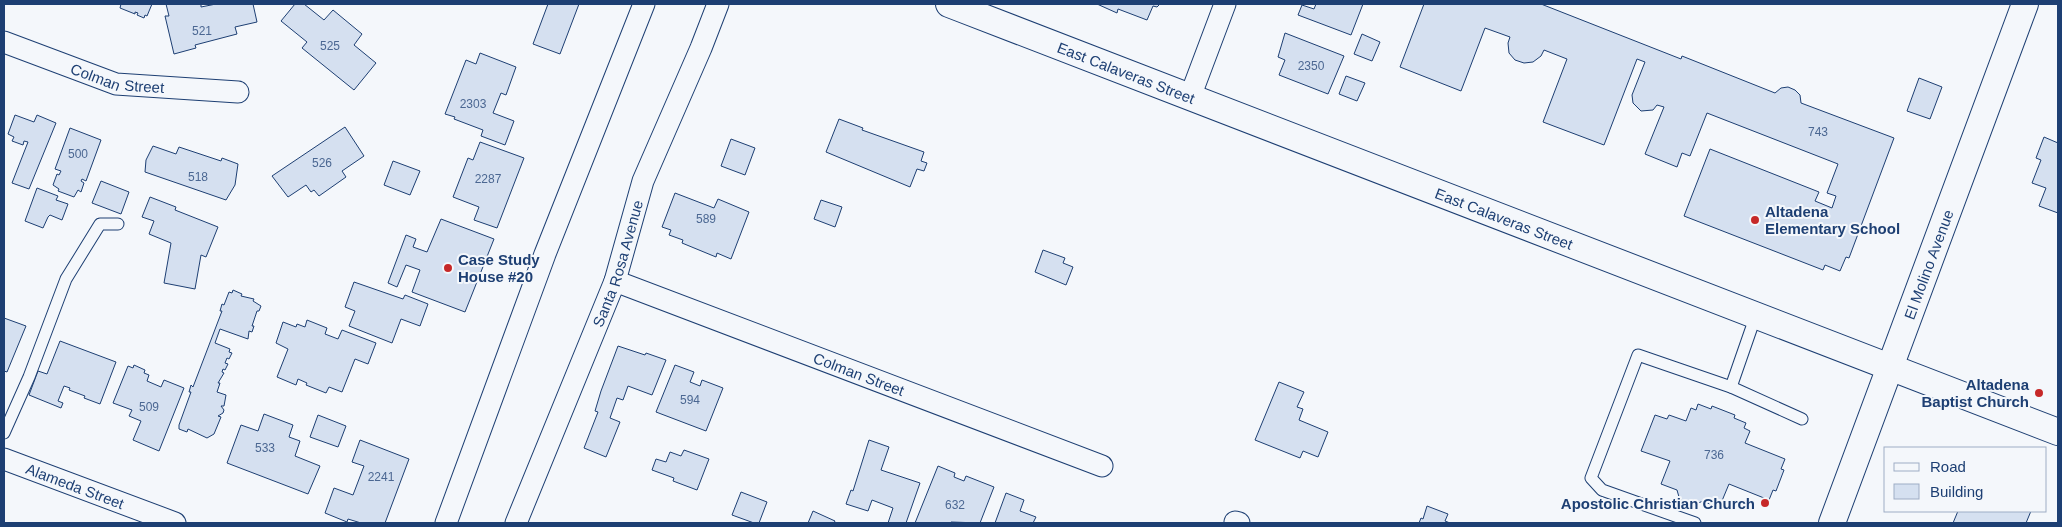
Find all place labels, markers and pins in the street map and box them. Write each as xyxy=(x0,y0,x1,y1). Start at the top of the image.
place label: Altadena Elementary School xyxy=(1765,203,1900,237)
marker: Altadena Elementary School xyxy=(1749,214,1761,226)
place label: Case Study House #20 xyxy=(458,251,540,285)
marker: Case Study House #20 xyxy=(442,262,454,274)
place label: Altadena Baptist Church xyxy=(1921,376,2030,410)
marker: Altadena Baptist Church xyxy=(2033,387,2045,399)
place label: Apostolic Christian Church xyxy=(1561,495,1755,512)
marker: Apostolic Christian Church xyxy=(1759,497,1771,509)

